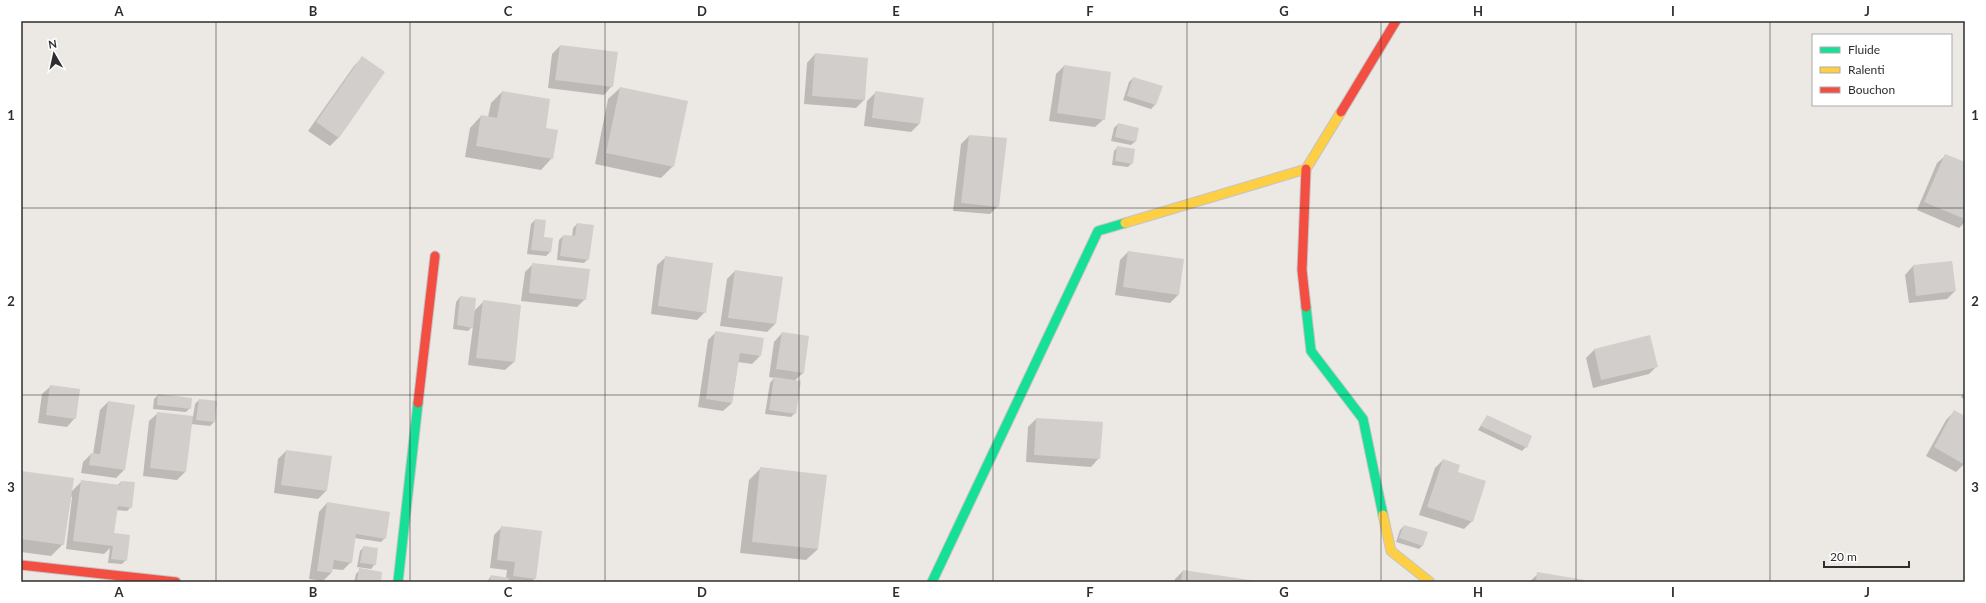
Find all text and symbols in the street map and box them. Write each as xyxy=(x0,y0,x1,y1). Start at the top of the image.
text: A xyxy=(113,3,124,19)
text: B xyxy=(309,3,318,19)
text: C xyxy=(504,3,513,19)
text: D xyxy=(697,3,707,19)
text: E xyxy=(892,3,900,19)
text: F xyxy=(1086,3,1094,19)
text: G xyxy=(1279,3,1289,19)
text: H xyxy=(1473,3,1483,19)
text: I xyxy=(1671,3,1675,19)
text: J xyxy=(1864,3,1870,19)
north arrow xyxy=(34,34,74,74)
legend xyxy=(1812,34,1952,106)
text: N xyxy=(47,37,58,51)
text: Fluide xyxy=(1848,42,1880,57)
text: Ralenti xyxy=(1848,62,1885,77)
text: Bouchon xyxy=(1848,82,1895,97)
text: 1 xyxy=(7,107,15,123)
text: 1 xyxy=(1971,107,1979,123)
text: 2 xyxy=(7,293,15,309)
text: 2 xyxy=(1971,293,1979,309)
text: 3 xyxy=(7,479,15,495)
text: 3 xyxy=(1971,479,1979,495)
scale bar xyxy=(1824,543,1909,569)
text: 20 m xyxy=(1830,549,1857,564)
text: A xyxy=(113,584,124,600)
text: B xyxy=(309,584,318,600)
text: C xyxy=(504,584,513,600)
text: D xyxy=(697,584,707,600)
text: E xyxy=(892,584,900,600)
text: F xyxy=(1086,584,1094,600)
text: G xyxy=(1279,584,1289,600)
text: H xyxy=(1473,584,1483,600)
text: I xyxy=(1671,584,1675,600)
text: J xyxy=(1864,584,1870,600)

